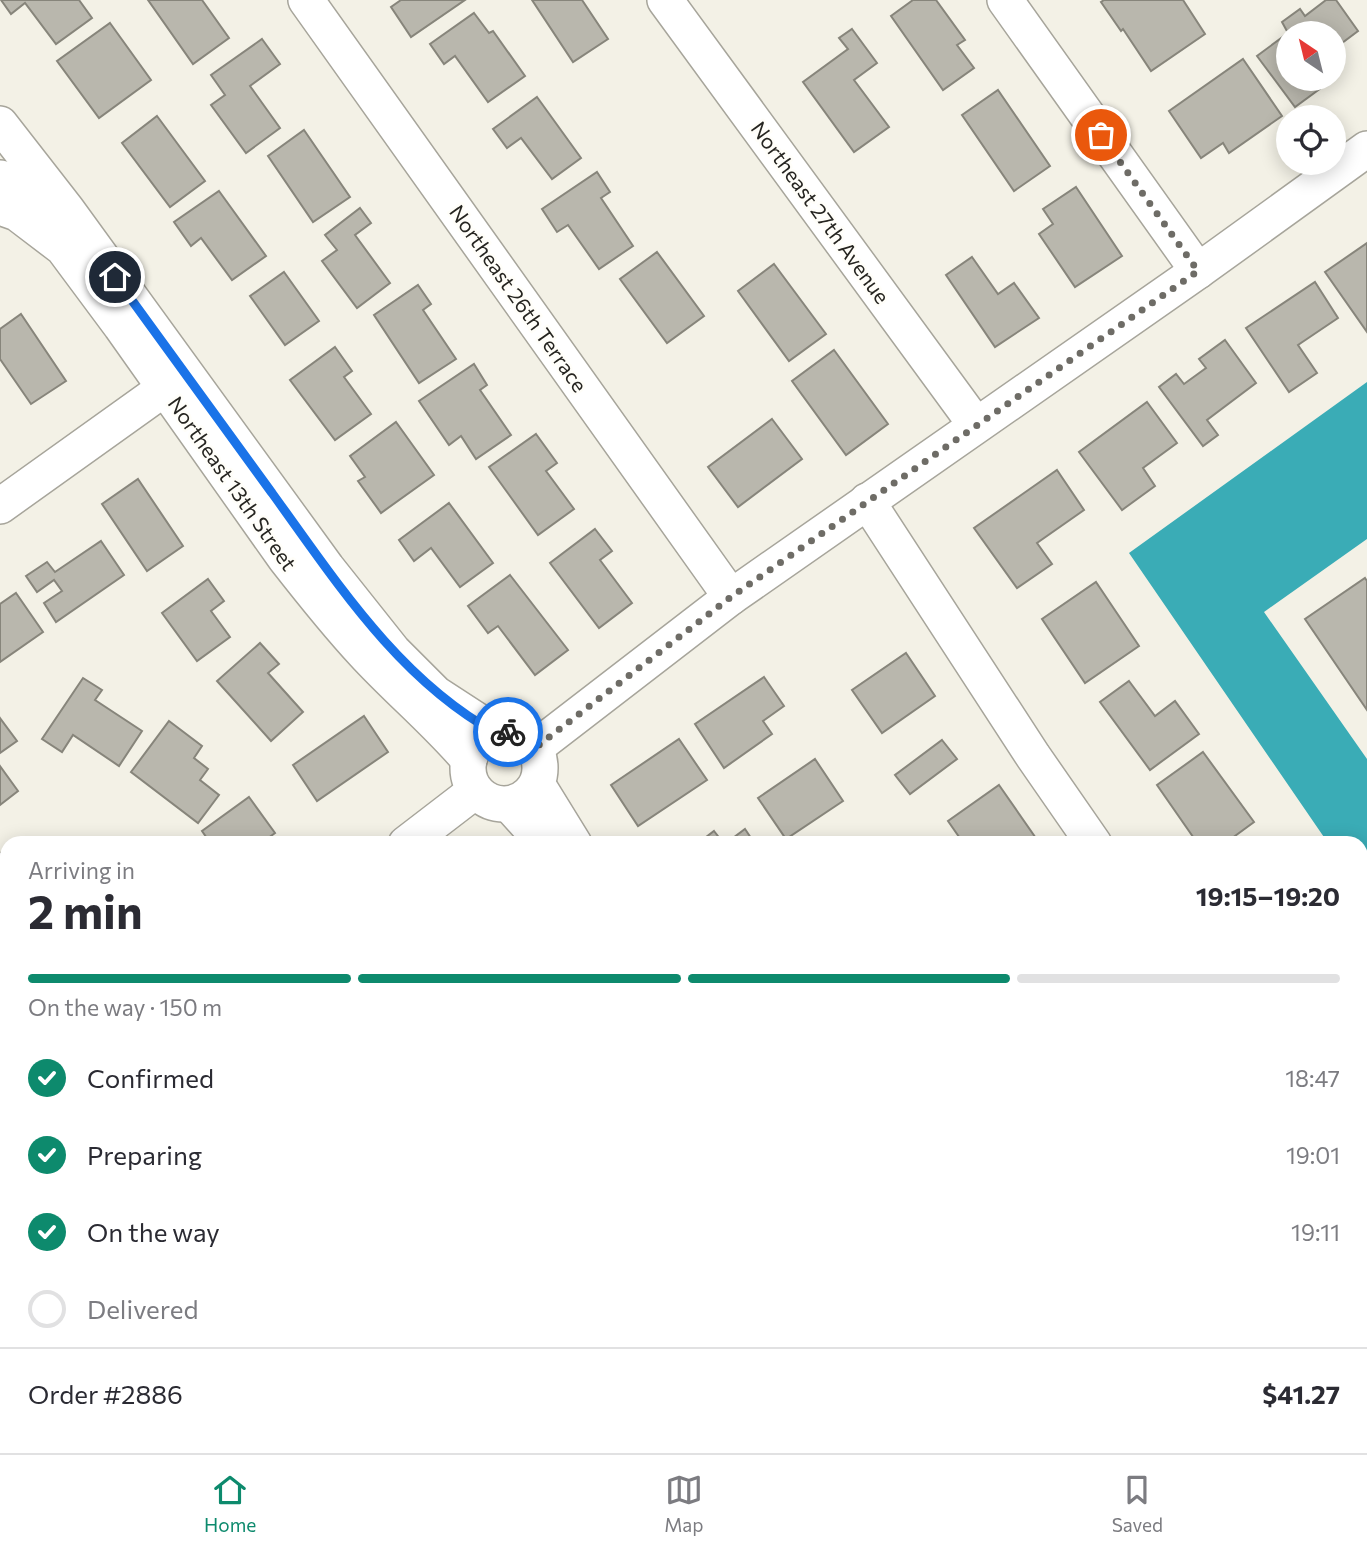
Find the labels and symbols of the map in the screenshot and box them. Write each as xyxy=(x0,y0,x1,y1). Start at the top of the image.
north arrow xyxy=(1276,21,1346,91)
pin xyxy=(1071,105,1131,165)
street label: Northeast 27th Avenue xyxy=(747,116,895,308)
street label: Northeast 26th Terrace xyxy=(445,200,593,396)
pin xyxy=(85,247,145,307)
street label: Northeast 13th Street xyxy=(164,391,302,575)
courier xyxy=(473,697,543,767)

